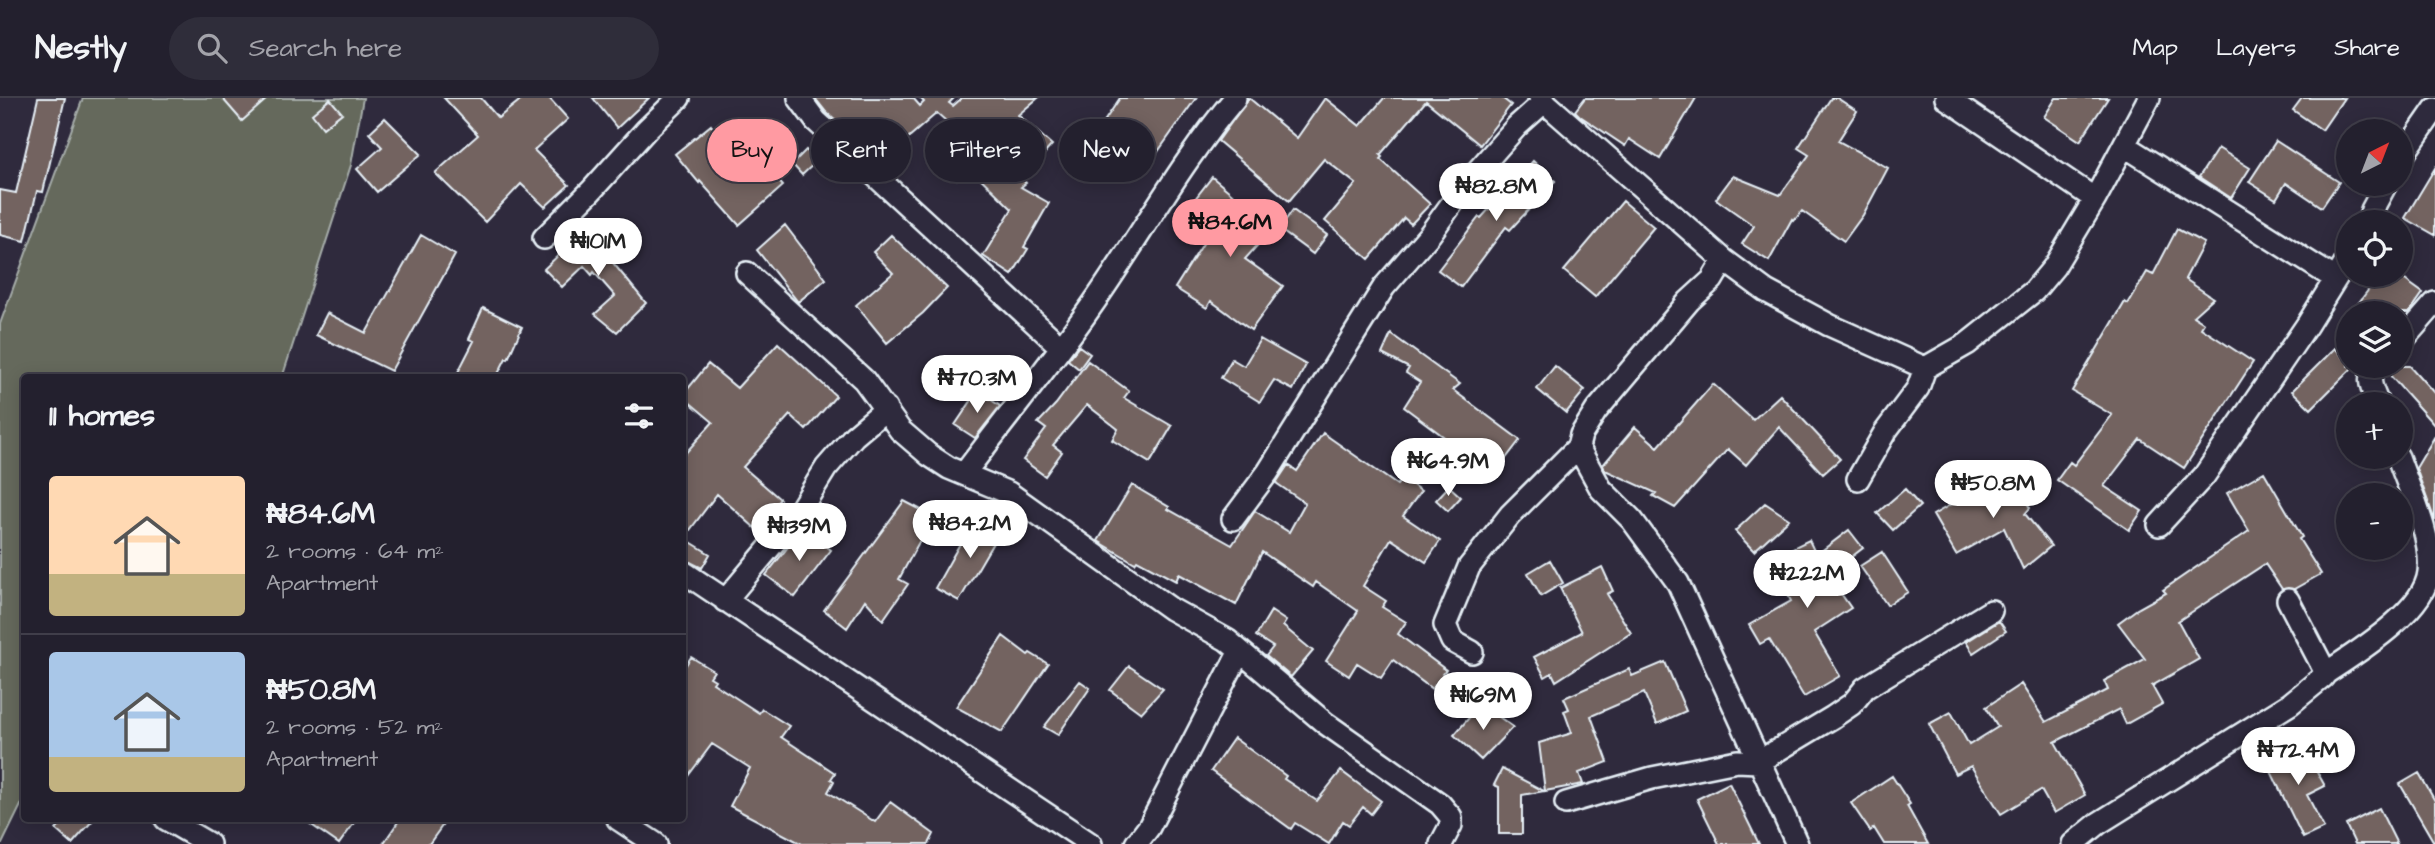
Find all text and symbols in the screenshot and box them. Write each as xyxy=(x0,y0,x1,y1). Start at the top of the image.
search box xyxy=(169,17,659,80)
text: Nestly xyxy=(35,25,127,71)
icon: search xyxy=(193,29,231,67)
text: Search here xyxy=(249,30,402,66)
text: Map xyxy=(2133,31,2178,65)
text: Layers xyxy=(2216,31,2296,65)
text: Share xyxy=(2334,31,2400,65)
chip: Buy xyxy=(707,119,797,182)
chip: Rent xyxy=(811,119,911,182)
chip: Filters xyxy=(925,119,1045,182)
chip: New xyxy=(1059,119,1155,182)
north arrow xyxy=(2336,119,2413,196)
map controls xyxy=(2336,119,2413,560)
pin: ₦82.8M xyxy=(1439,164,1553,223)
text: ₦82.8M xyxy=(1455,170,1537,202)
pin: ₦84.6M xyxy=(1173,200,1287,259)
text: ₦84.6M xyxy=(1188,206,1272,238)
button: locate xyxy=(2336,210,2413,287)
pin: ₦101M xyxy=(549,218,647,278)
text: ₦101M xyxy=(570,225,626,257)
button: layers xyxy=(2336,301,2413,378)
pin: ₦70.3M xyxy=(920,356,1034,415)
text: ₦70.3M xyxy=(937,362,1017,394)
button: + xyxy=(2336,392,2413,469)
text: 11 homes xyxy=(49,395,155,437)
icon: filters xyxy=(620,397,658,435)
pin: ₦64.9M xyxy=(1391,438,1505,498)
text: ₦64.9M xyxy=(1407,445,1489,477)
pin: ₦50.8M xyxy=(1936,460,2050,520)
text: ₦50.8M xyxy=(1951,467,2035,499)
button: − xyxy=(2336,483,2413,560)
text: ₦84.6M xyxy=(266,493,375,535)
pin: ₦84.2M xyxy=(913,500,1027,560)
icon: home xyxy=(105,504,189,588)
pin: ₦139M xyxy=(750,504,848,563)
text: ₦84.2M xyxy=(929,507,1011,539)
text: ₦139M xyxy=(767,510,831,542)
text: 2 rooms · 64 m² xyxy=(266,535,444,567)
pin: ₦222M xyxy=(1758,550,1856,610)
text: ₦222M xyxy=(1769,557,1845,589)
text: Apartment xyxy=(266,567,378,599)
text: ₦50.8M xyxy=(266,669,376,711)
pin: ₦169M xyxy=(1434,672,1532,732)
text: ₦169M xyxy=(1450,679,1516,711)
icon: home xyxy=(105,680,189,764)
text: 2 rooms · 52 m² xyxy=(266,711,443,743)
pin: ₦72.4M xyxy=(2241,728,2355,787)
text: ₦72.4M xyxy=(2257,734,2339,766)
text: Apartment xyxy=(266,743,378,775)

